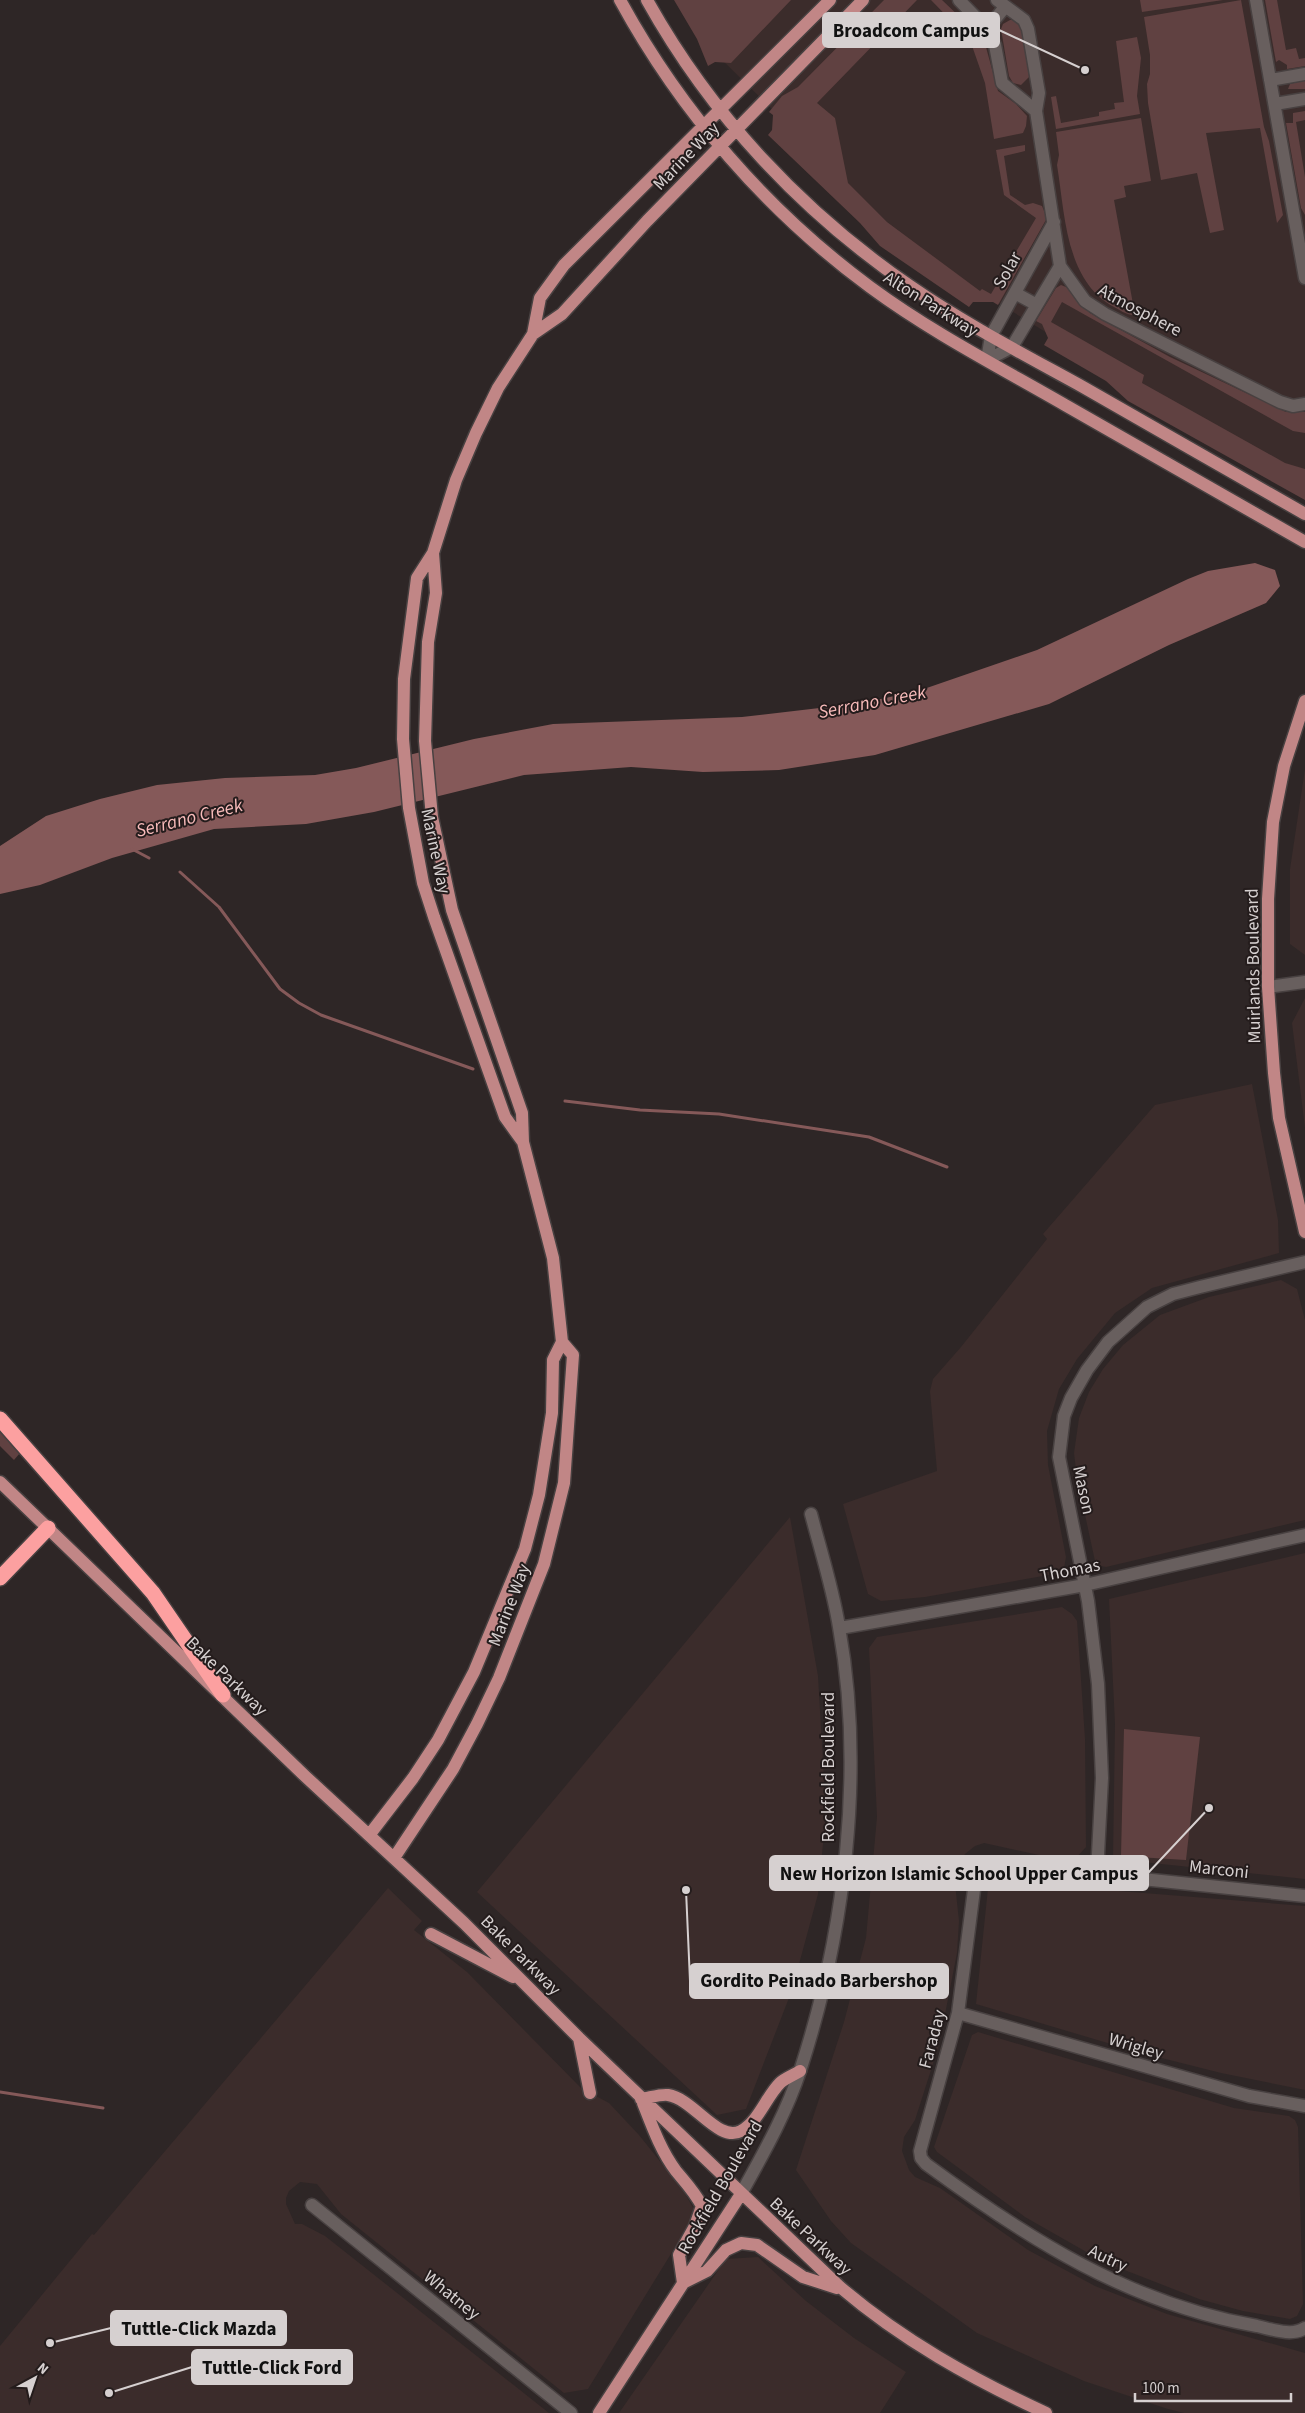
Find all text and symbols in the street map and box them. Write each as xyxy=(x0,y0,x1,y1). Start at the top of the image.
callout: Broadcom Campus xyxy=(823,13,999,47)
text: Broadcom Campus xyxy=(833,18,989,45)
street label: Marine Way xyxy=(647,116,726,196)
street label: Solar xyxy=(987,246,1028,293)
street label: Alton Parkway xyxy=(879,265,983,344)
street label: Atmosphere xyxy=(1094,278,1186,343)
water label: Serrano Creek xyxy=(816,679,929,726)
water label: Serrano Creek xyxy=(133,792,247,845)
street label: Marine Way xyxy=(414,806,457,897)
street label: Muirlands Boulevard xyxy=(1240,888,1267,1044)
street label: Mason xyxy=(1066,1463,1101,1517)
street label: Thomas xyxy=(1038,1552,1102,1589)
street label: Marine Way xyxy=(482,1560,537,1650)
street label: Bake Parkway xyxy=(180,1631,273,1722)
street label: Rockfield Boulevard xyxy=(816,1692,841,1842)
street label: Marconi xyxy=(1188,1854,1250,1885)
callout: New Horizon Islamic School Upper Campus xyxy=(770,1856,1148,1890)
text: New Horizon Islamic School Upper Campus xyxy=(780,1861,1138,1888)
street label: Bake Parkway xyxy=(475,1910,567,2002)
callout: Gordito Peinado Barbershop xyxy=(690,1964,948,1998)
text: Gordito Peinado Barbershop xyxy=(700,1968,938,1995)
street label: Faraday xyxy=(913,2006,952,2071)
street label: Wrigley xyxy=(1106,2027,1167,2066)
street label: Rockfield Boulevard xyxy=(672,2116,769,2259)
street label: Bake Parkway xyxy=(764,2192,858,2282)
street label: Autry xyxy=(1084,2239,1132,2279)
street label: Whatney xyxy=(418,2265,486,2326)
callout: Tuttle-Click Mazda xyxy=(111,2311,286,2345)
text: Tuttle-Click Mazda xyxy=(121,2316,277,2343)
callout: Tuttle-Click Ford xyxy=(192,2350,352,2384)
north arrow xyxy=(10,2353,60,2403)
text: Tuttle-Click Ford xyxy=(202,2355,342,2382)
text: N xyxy=(33,2358,53,2379)
scale bar xyxy=(1135,2370,1291,2402)
text: 100 m xyxy=(1142,2378,1180,2399)

